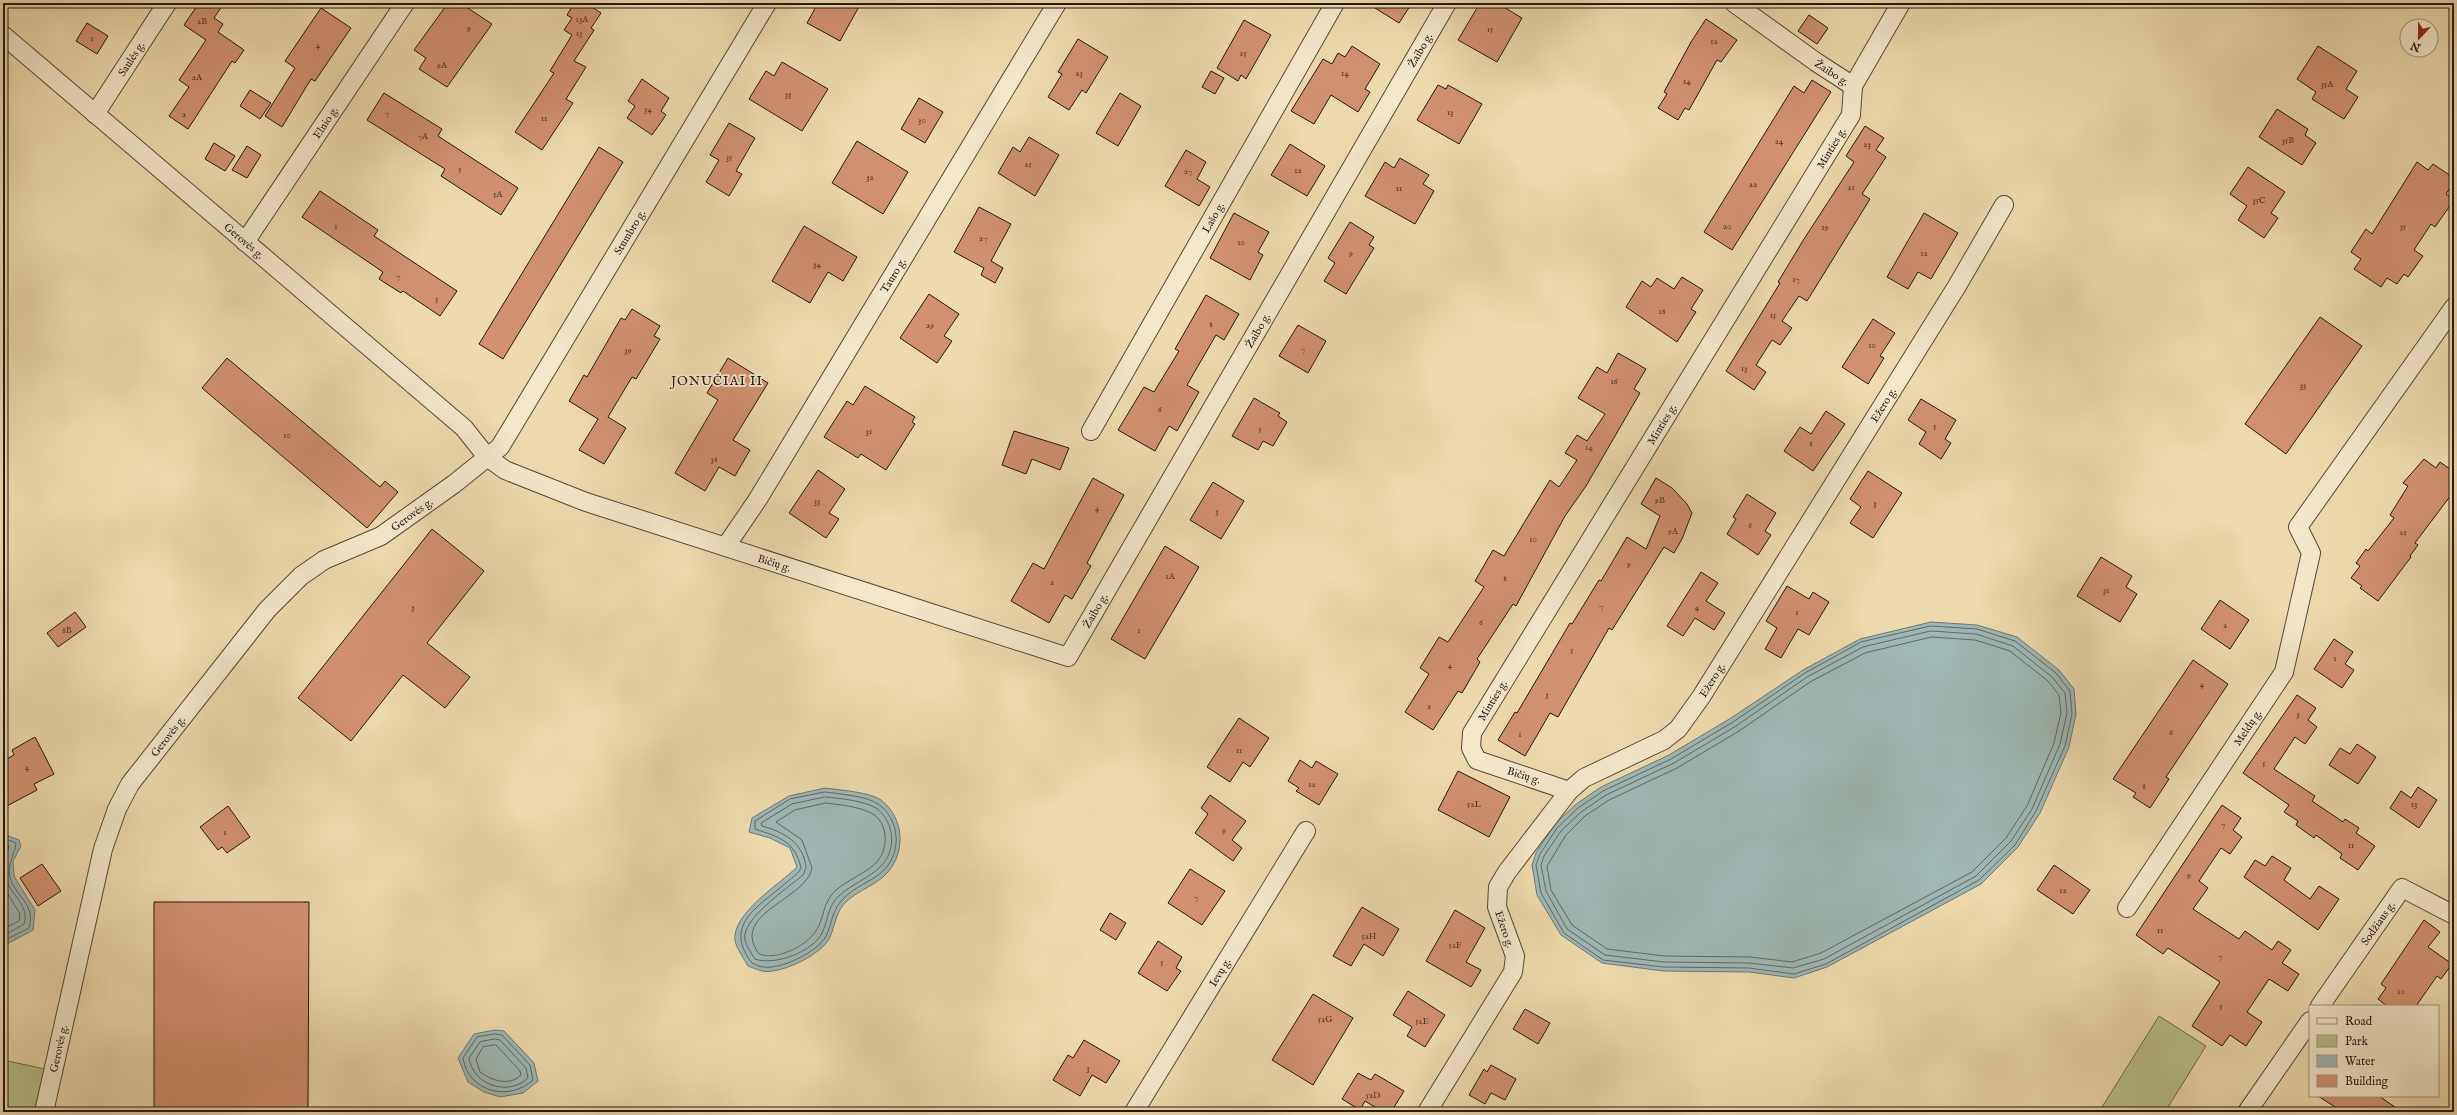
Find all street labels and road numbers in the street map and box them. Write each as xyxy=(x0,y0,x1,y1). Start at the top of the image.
street label: Žaibo g. xyxy=(1405,31,1436,70)
street label: Saulės g. xyxy=(115,39,148,79)
street label: Žaibo g. xyxy=(1812,57,1851,89)
street label: Elnio g. xyxy=(310,104,342,142)
street label: Minties g. xyxy=(1814,125,1850,171)
street label: Lašo g. xyxy=(1199,200,1228,236)
street label: Stumbro g. xyxy=(611,207,649,258)
street label: Gerovės g. xyxy=(221,220,266,262)
street label: Tauro g. xyxy=(878,256,910,296)
street label: Žaibo g. xyxy=(1243,311,1274,351)
street label: Ežero g. xyxy=(1868,385,1900,425)
street label: Minties g. xyxy=(1645,402,1680,448)
street label: Gerovės g. xyxy=(388,495,436,535)
street label: Bičių g. xyxy=(756,552,793,575)
street label: Žaibo g. xyxy=(1080,591,1111,631)
street label: Ežero g. xyxy=(1696,660,1729,700)
street label: Minties g. xyxy=(1475,678,1511,724)
street label: Meldų g. xyxy=(2231,707,2265,749)
street label: Gerovės g. xyxy=(148,714,189,760)
street label: Bičių g. xyxy=(1505,764,1542,788)
street label: Sodžiaus g. xyxy=(2358,899,2399,948)
street label: Ežero g. xyxy=(1491,909,1517,950)
street label: Ievų g. xyxy=(1206,956,1235,990)
street label: Gerovės g. xyxy=(47,1024,71,1074)

